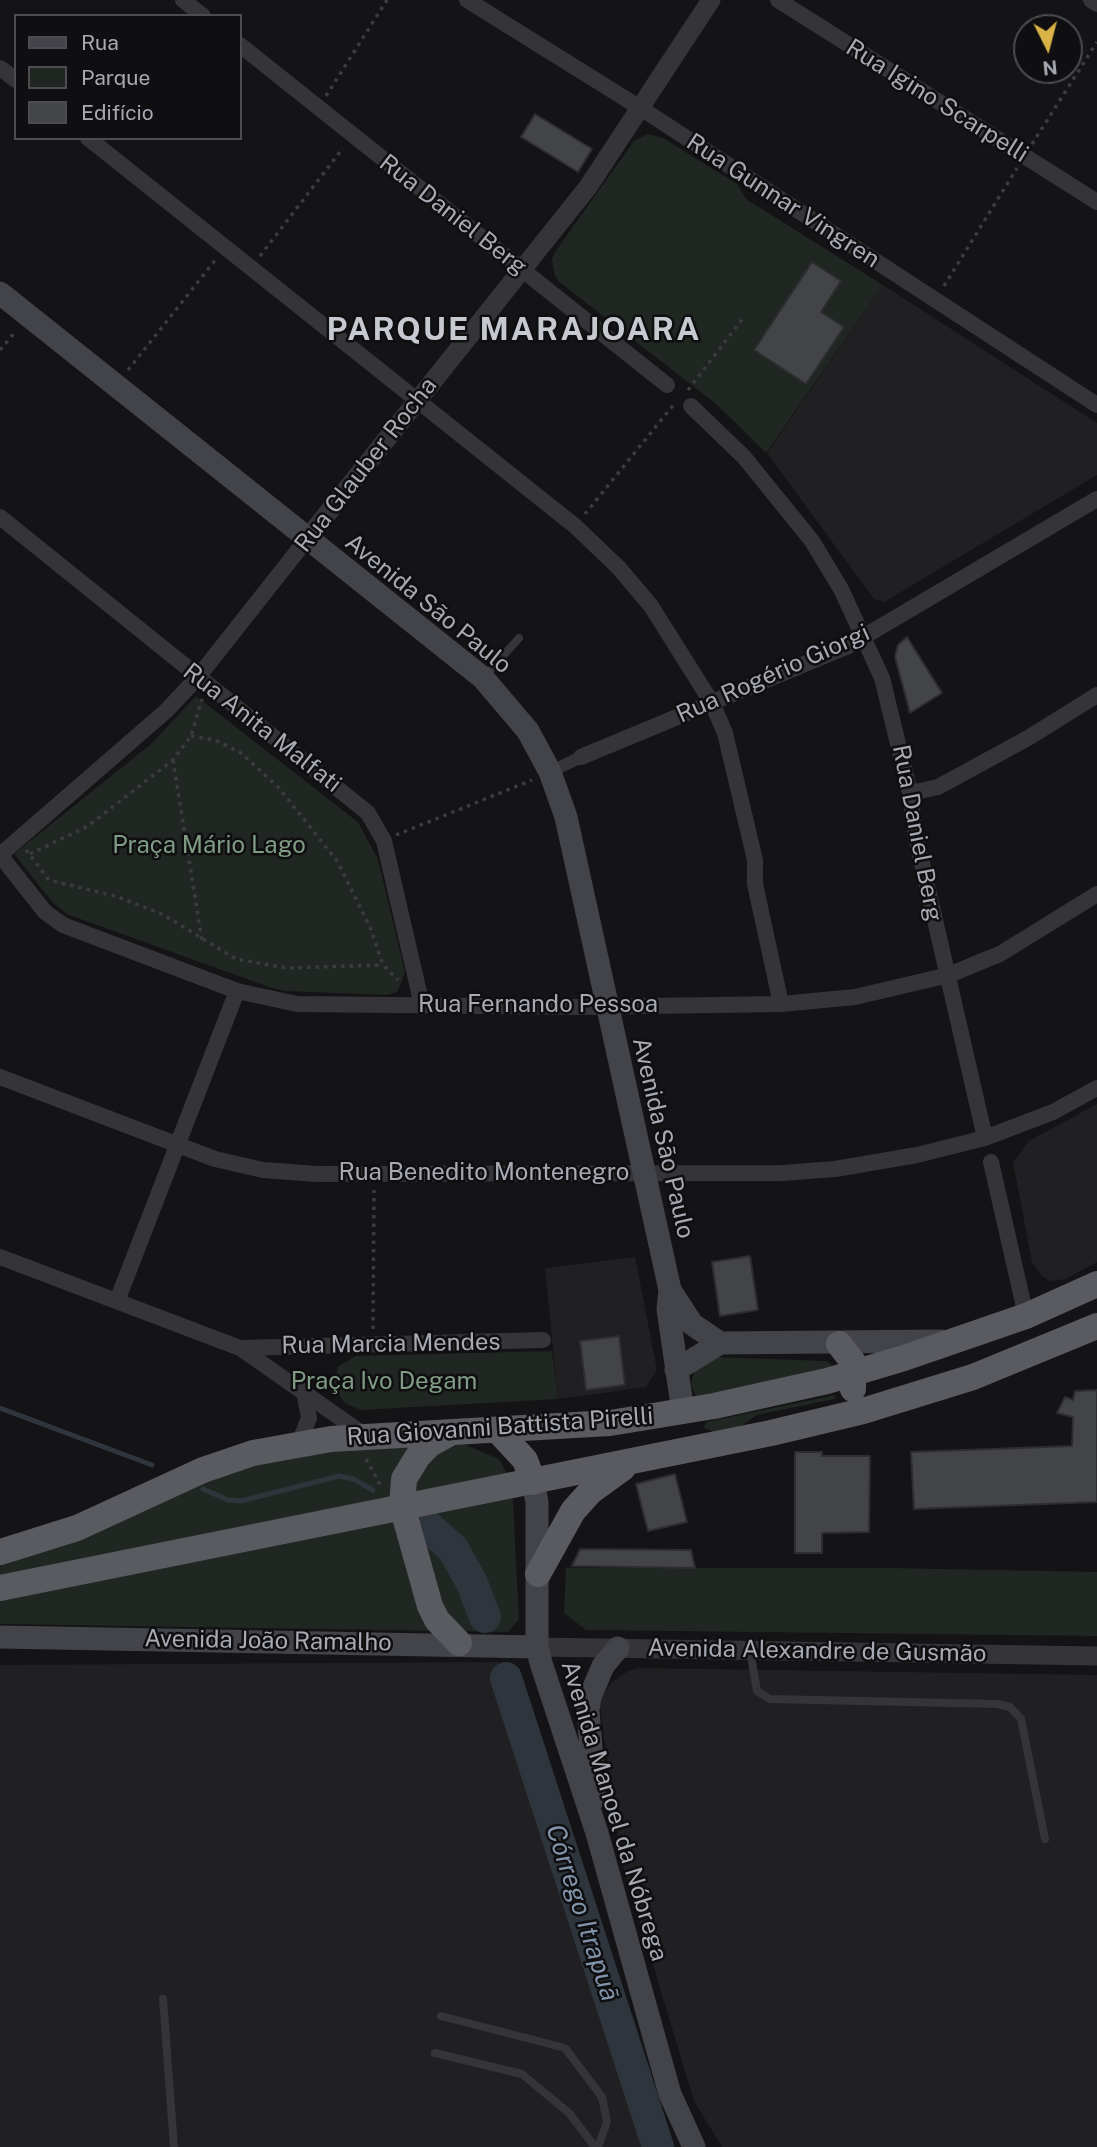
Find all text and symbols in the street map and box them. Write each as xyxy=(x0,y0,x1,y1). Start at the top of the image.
legend xyxy=(14,14,242,140)
north arrow xyxy=(1013,14,1083,84)
text: Rua xyxy=(81,30,119,55)
street label: Rua Igino Scarpelli xyxy=(841,33,1033,169)
text: N xyxy=(1041,56,1059,80)
text: Parque xyxy=(81,65,150,90)
text: Edifício xyxy=(81,100,154,125)
street label: Rua Gunnar Vingren xyxy=(681,128,885,274)
street label: Rua Daniel Berg xyxy=(374,148,532,282)
district label: PARQUE MARAJOARA xyxy=(329,311,699,349)
street label: Rua Glauber Rocha xyxy=(289,372,443,558)
street label: Avenida São Paulo xyxy=(339,528,517,680)
street label: Rua Rogério Giorgi xyxy=(672,618,874,730)
street label: Rua Anita Malfati xyxy=(177,657,347,799)
street label: Rua Daniel Berg xyxy=(886,742,948,924)
park label: Praça Mário Lago xyxy=(112,832,306,860)
street label: Rua Fernando Pessoa xyxy=(418,991,658,1019)
street label: Avenida São Paulo xyxy=(626,1035,700,1241)
street label: Rua Benedito Montenegro xyxy=(339,1159,629,1187)
street label: Rua Marcia Mendes xyxy=(281,1328,501,1360)
park label: Praça Ivo Degam xyxy=(291,1368,477,1396)
street label: Rua Giovanni Battista Pirelli xyxy=(346,1402,654,1452)
street label: Avenida João Ramalho xyxy=(144,1624,392,1658)
street label: Avenida Alexandre de Gusmão xyxy=(647,1634,987,1668)
street label: Avenida Manoel da Nóbrega xyxy=(555,1657,673,1965)
water label: Córrego Itrapuã xyxy=(539,1820,625,2006)

